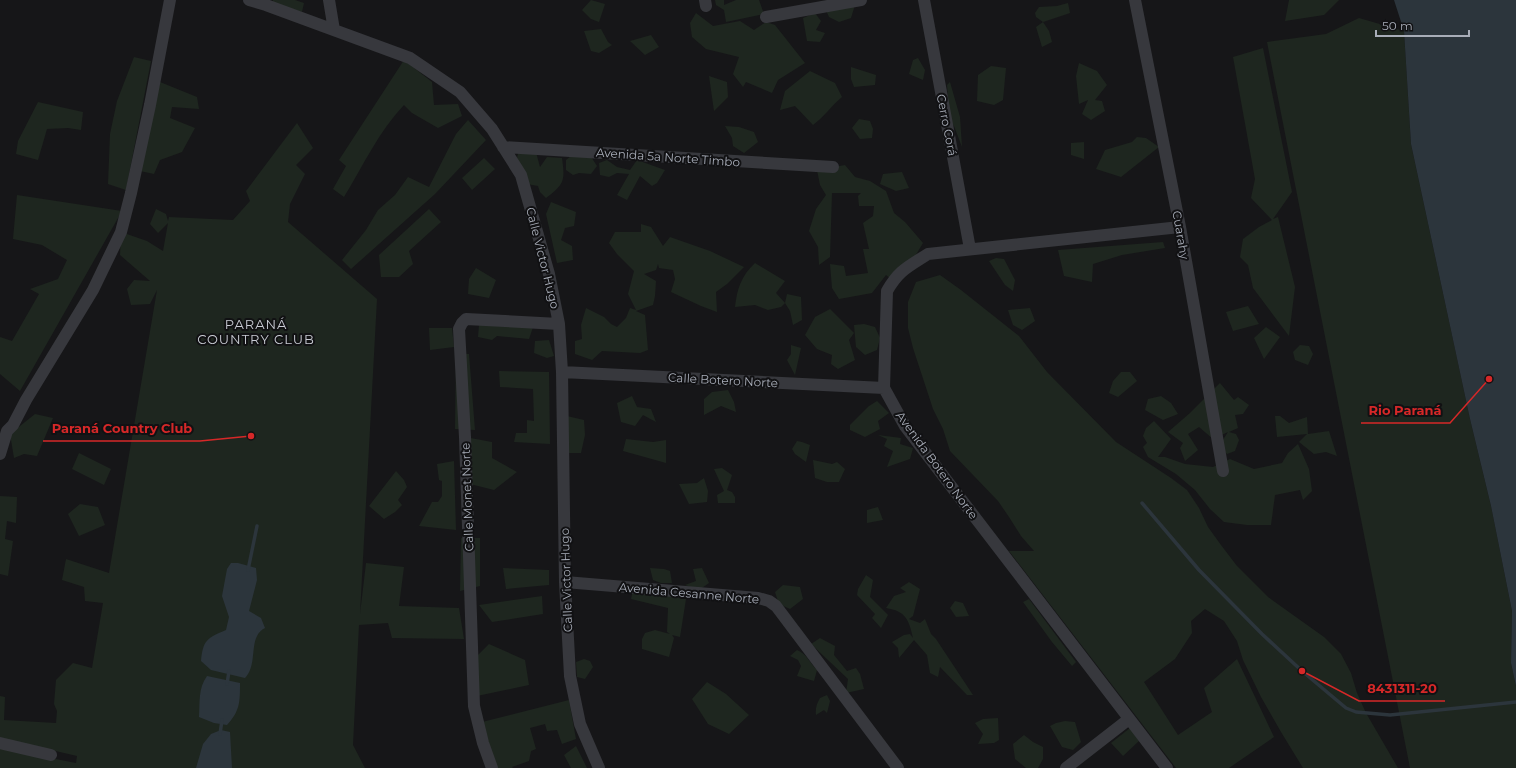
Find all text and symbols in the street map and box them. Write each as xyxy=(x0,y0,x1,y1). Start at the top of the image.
scale bar xyxy=(1376,12,1469,38)
text: 50 m xyxy=(1382,18,1413,33)
street label: Cerro Corá xyxy=(934,93,960,157)
street label: Avenida 5a Norte Timbo xyxy=(595,144,741,170)
street label: Calle Victor Hugo xyxy=(523,206,563,310)
street label: Cuarahy xyxy=(1169,209,1193,261)
district label: PARANÁ COUNTRY CLUB xyxy=(197,316,315,347)
street label: Calle Botero Norte xyxy=(668,370,778,390)
callout: Rio Paraná xyxy=(1361,398,1450,423)
text: Rio Paraná xyxy=(1368,402,1442,418)
street label: Avenida Botero Norte xyxy=(893,408,981,522)
callout: Paraná Country Club xyxy=(43,416,200,441)
text: Paraná Country Club xyxy=(52,420,192,436)
street label: Calle Monet Norte xyxy=(458,442,476,552)
street label: Calle Victor Hugo xyxy=(557,528,575,632)
street label: Avenida Cesanne Norte xyxy=(618,579,760,607)
callout: 8431311-20 xyxy=(1359,676,1445,701)
text: 8431311-20 xyxy=(1367,680,1437,696)

